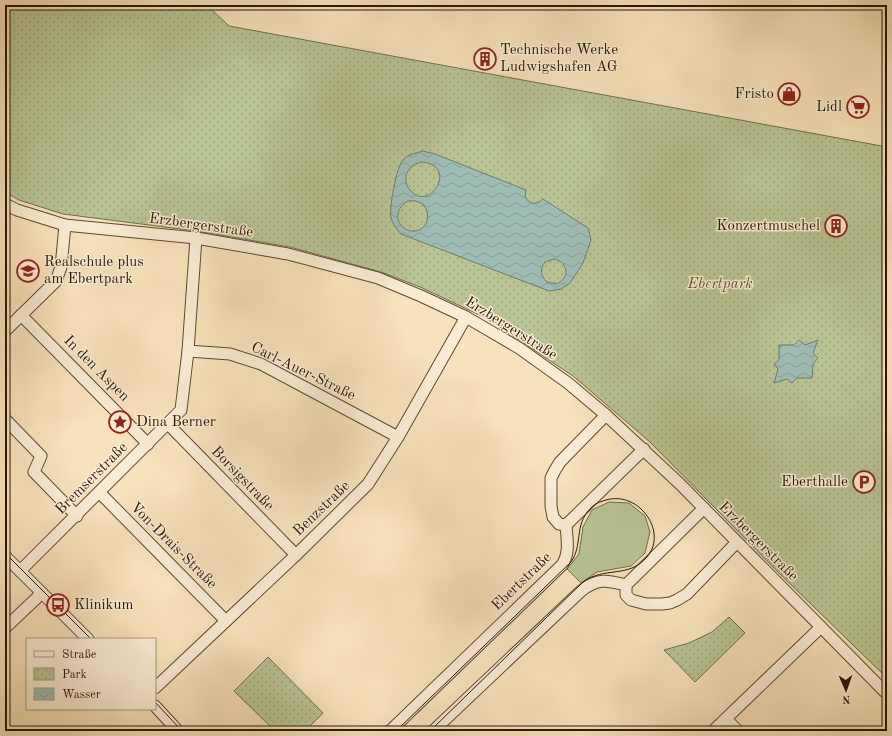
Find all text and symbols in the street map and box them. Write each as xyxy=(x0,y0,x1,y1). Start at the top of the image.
place label: Technische Werke Ludwigshafen AG xyxy=(500,43,618,75)
building icon: Technische Werke Ludwigshafen AG xyxy=(472,46,498,72)
shop icon: Fristo xyxy=(776,81,802,107)
place label: Fristo xyxy=(734,87,774,102)
supermarket icon: Lidl xyxy=(845,94,871,120)
place label: Lidl xyxy=(816,100,842,115)
street label: Erzbergerstraße xyxy=(148,211,254,241)
building icon: Konzertmuschel xyxy=(823,213,849,239)
place label: Konzertmuschel xyxy=(716,219,820,234)
place label: Realschule plus am Ebertpark xyxy=(44,255,144,287)
school or university icon: Realschule plus am Ebertpark xyxy=(15,258,41,284)
park label: Ebertpark xyxy=(686,277,753,292)
street label: Erzbergerstraße xyxy=(462,295,560,363)
street label: In den Aspen xyxy=(60,333,132,405)
street label: Carl-Auer-Straße xyxy=(248,340,358,404)
place icon: Dina Berner xyxy=(107,409,133,435)
place label: Dina Berner xyxy=(136,415,216,430)
street label: Bremserstraße xyxy=(53,440,131,518)
street label: Borsigstraße xyxy=(208,444,276,514)
parking icon: Eberthalle xyxy=(851,469,877,495)
place label: Eberthalle xyxy=(781,475,848,490)
street label: Benzstraße xyxy=(291,479,353,539)
street label: Von-Drais-Straße xyxy=(127,500,219,592)
street label: Erzbergerstraße xyxy=(716,500,801,585)
street label: Ebertstraße xyxy=(489,550,555,614)
bus stop icon: Klinikum xyxy=(45,592,71,618)
place label: Klinikum xyxy=(74,598,133,613)
legend xyxy=(26,638,156,710)
text: Straße xyxy=(62,649,97,661)
text: Park xyxy=(62,669,87,681)
north arrow xyxy=(826,670,866,710)
text: Wasser xyxy=(62,689,101,701)
text: N xyxy=(841,693,851,704)

